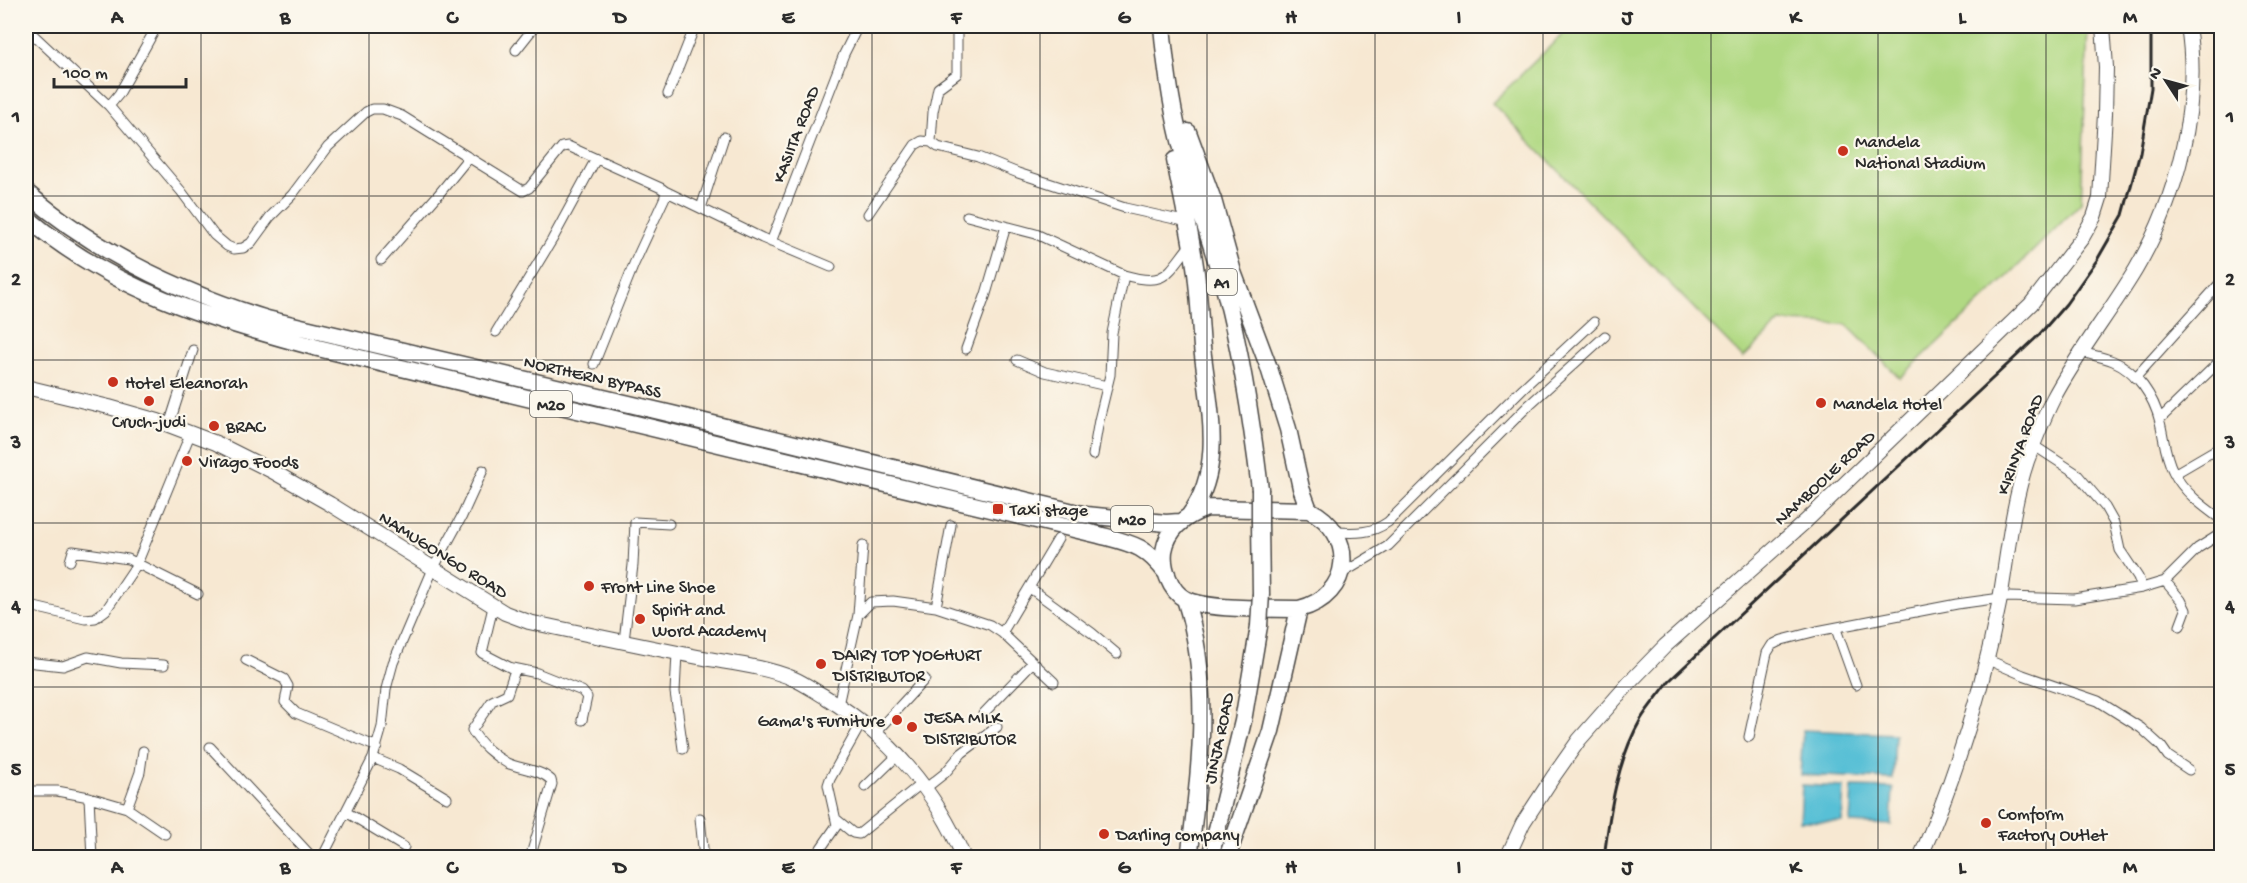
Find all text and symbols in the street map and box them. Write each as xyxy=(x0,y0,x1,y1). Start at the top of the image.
text: A xyxy=(110,8,125,31)
text: B xyxy=(279,8,291,31)
text: C xyxy=(446,8,460,31)
text: D xyxy=(611,8,627,31)
text: E xyxy=(782,8,796,31)
text: F xyxy=(950,8,963,31)
text: G xyxy=(1118,8,1132,31)
text: H xyxy=(1285,8,1297,31)
text: I xyxy=(1457,8,1462,31)
text: J xyxy=(1621,8,1634,31)
text: K xyxy=(1788,8,1803,31)
text: L xyxy=(1958,8,1967,31)
text: M xyxy=(2123,8,2138,31)
scale bar xyxy=(54,51,186,89)
north arrow xyxy=(2136,51,2196,111)
text: 100 m xyxy=(62,64,108,85)
text: N xyxy=(2146,64,2168,84)
street label: KASIITA ROAD xyxy=(769,83,826,186)
text: 1 xyxy=(11,107,20,130)
text: 1 xyxy=(2225,107,2234,130)
place label: Mandela National Stadium xyxy=(1855,133,1986,175)
marker: Mandela National Stadium xyxy=(1836,144,1850,158)
road number: A1 xyxy=(1207,269,1237,295)
text: 2 xyxy=(11,270,21,293)
text: 2 xyxy=(2225,270,2235,293)
street label: NORTHERN BYPASS xyxy=(522,352,664,405)
place label: Hotel Eleanorah xyxy=(125,374,248,395)
marker: Hotel Eleanorah xyxy=(106,375,120,389)
road number: M20 xyxy=(530,391,572,417)
street label: KIRINYA ROAD xyxy=(1993,391,2049,498)
marker: Cruch-judi xyxy=(142,394,156,408)
place label: Mandela Hotel xyxy=(1833,395,1942,416)
marker: Mandela Hotel xyxy=(1814,396,1828,410)
place label: Cruch-judi xyxy=(112,413,186,434)
place label: BRAC xyxy=(225,418,266,439)
marker: BRAC xyxy=(207,419,221,433)
street label: NAMBOOLE ROAD xyxy=(1771,426,1881,531)
text: 3 xyxy=(10,433,21,456)
text: 3 xyxy=(2224,433,2235,456)
place label: Virago Foods xyxy=(198,453,300,474)
marker: Virago Foods xyxy=(180,454,194,468)
place label: Taxi stage xyxy=(1009,501,1089,522)
marker: Taxi stage xyxy=(991,502,1005,516)
road number: M20 xyxy=(1111,506,1153,532)
street label: NAMUGONGO ROAD xyxy=(374,508,511,604)
place label: Front Line Shoe xyxy=(600,578,716,599)
marker: Front Line Shoe xyxy=(582,579,596,593)
text: 4 xyxy=(10,597,21,620)
text: 4 xyxy=(2224,597,2235,620)
place label: Spirit and Word Academy xyxy=(652,601,766,643)
marker: Spirit and Word Academy xyxy=(633,612,647,626)
place label: DAIRY TOP YOGHURT DISTRIBUTOR xyxy=(832,646,982,688)
marker: DAIRY TOP YOGHURT DISTRIBUTOR xyxy=(814,657,828,671)
street label: JINJA ROAD xyxy=(1201,691,1240,786)
place label: JESA MILK DISTRIBUTOR xyxy=(923,709,1016,751)
place label: Gama's Furniture xyxy=(757,712,886,733)
marker: Gama's Furniture xyxy=(890,713,904,727)
marker: JESA MILK DISTRIBUTOR xyxy=(905,720,919,734)
text: 5 xyxy=(11,760,22,783)
text: 5 xyxy=(2225,760,2236,783)
place label: Comform Factory Outlet xyxy=(1997,805,2108,847)
marker: Comform Factory Outlet xyxy=(1979,816,1993,830)
place label: Darling company xyxy=(1115,826,1240,847)
marker: Darling company xyxy=(1097,827,1111,841)
text: A xyxy=(110,858,125,881)
text: B xyxy=(279,858,291,881)
text: C xyxy=(446,858,460,881)
text: D xyxy=(611,858,627,881)
text: E xyxy=(782,858,796,881)
text: F xyxy=(950,858,963,881)
text: G xyxy=(1118,858,1132,881)
text: H xyxy=(1285,858,1297,881)
text: I xyxy=(1457,858,1462,881)
text: J xyxy=(1621,858,1634,881)
text: K xyxy=(1788,858,1803,881)
text: L xyxy=(1958,858,1967,881)
text: M xyxy=(2123,858,2138,881)

